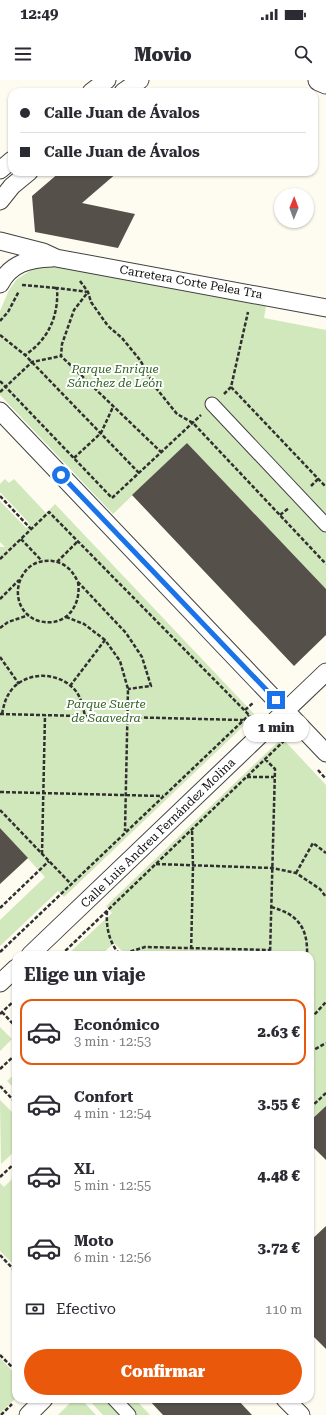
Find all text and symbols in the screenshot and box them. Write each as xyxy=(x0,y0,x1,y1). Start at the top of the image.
text: 12:49 xyxy=(20,5,58,23)
icon: menu xyxy=(12,43,34,65)
icon: search xyxy=(292,43,314,65)
text: Movio xyxy=(134,44,192,65)
text: Calle Juan de Ávalos xyxy=(44,104,200,122)
text: Calle Juan de Ávalos xyxy=(44,143,200,161)
north arrow xyxy=(274,188,314,228)
map controls xyxy=(274,188,314,228)
street label: Carretera Corte Pelea Tra xyxy=(118,263,264,302)
park label: Parque Enrique Sánchez de León xyxy=(66,362,163,390)
route start xyxy=(52,466,70,484)
route end xyxy=(267,691,285,709)
park label: Parque Suerte de Saavedra xyxy=(66,697,145,725)
callout: 1 min xyxy=(243,714,309,742)
text: 1 min xyxy=(258,720,294,735)
street label: Calle Luis Andreu Fernández Molina xyxy=(78,755,238,911)
text: Elige un viaje xyxy=(24,964,146,985)
icon: car xyxy=(26,1014,62,1050)
text: Económico xyxy=(74,1016,160,1034)
text: 2.63 € xyxy=(258,1023,300,1041)
text: 3 min · 12:53 xyxy=(74,1034,151,1049)
icon: car xyxy=(26,1086,62,1122)
text: Confort xyxy=(74,1088,133,1106)
text: 3.55 € xyxy=(258,1095,300,1113)
text: 4 min · 12:54 xyxy=(74,1106,151,1121)
icon: car xyxy=(26,1158,62,1194)
text: XL xyxy=(74,1160,95,1178)
text: 4.48 € xyxy=(258,1167,300,1185)
text: 5 min · 12:55 xyxy=(74,1178,151,1193)
icon: car xyxy=(26,1230,62,1266)
text: Moto xyxy=(74,1232,114,1250)
text: 3.72 € xyxy=(258,1239,300,1257)
text: 6 min · 12:56 xyxy=(74,1250,151,1265)
icon: cash xyxy=(24,1298,46,1320)
text: Efectivo xyxy=(56,1300,116,1318)
text: 110 m xyxy=(265,1302,302,1317)
button: Confirmar xyxy=(24,1349,302,1395)

